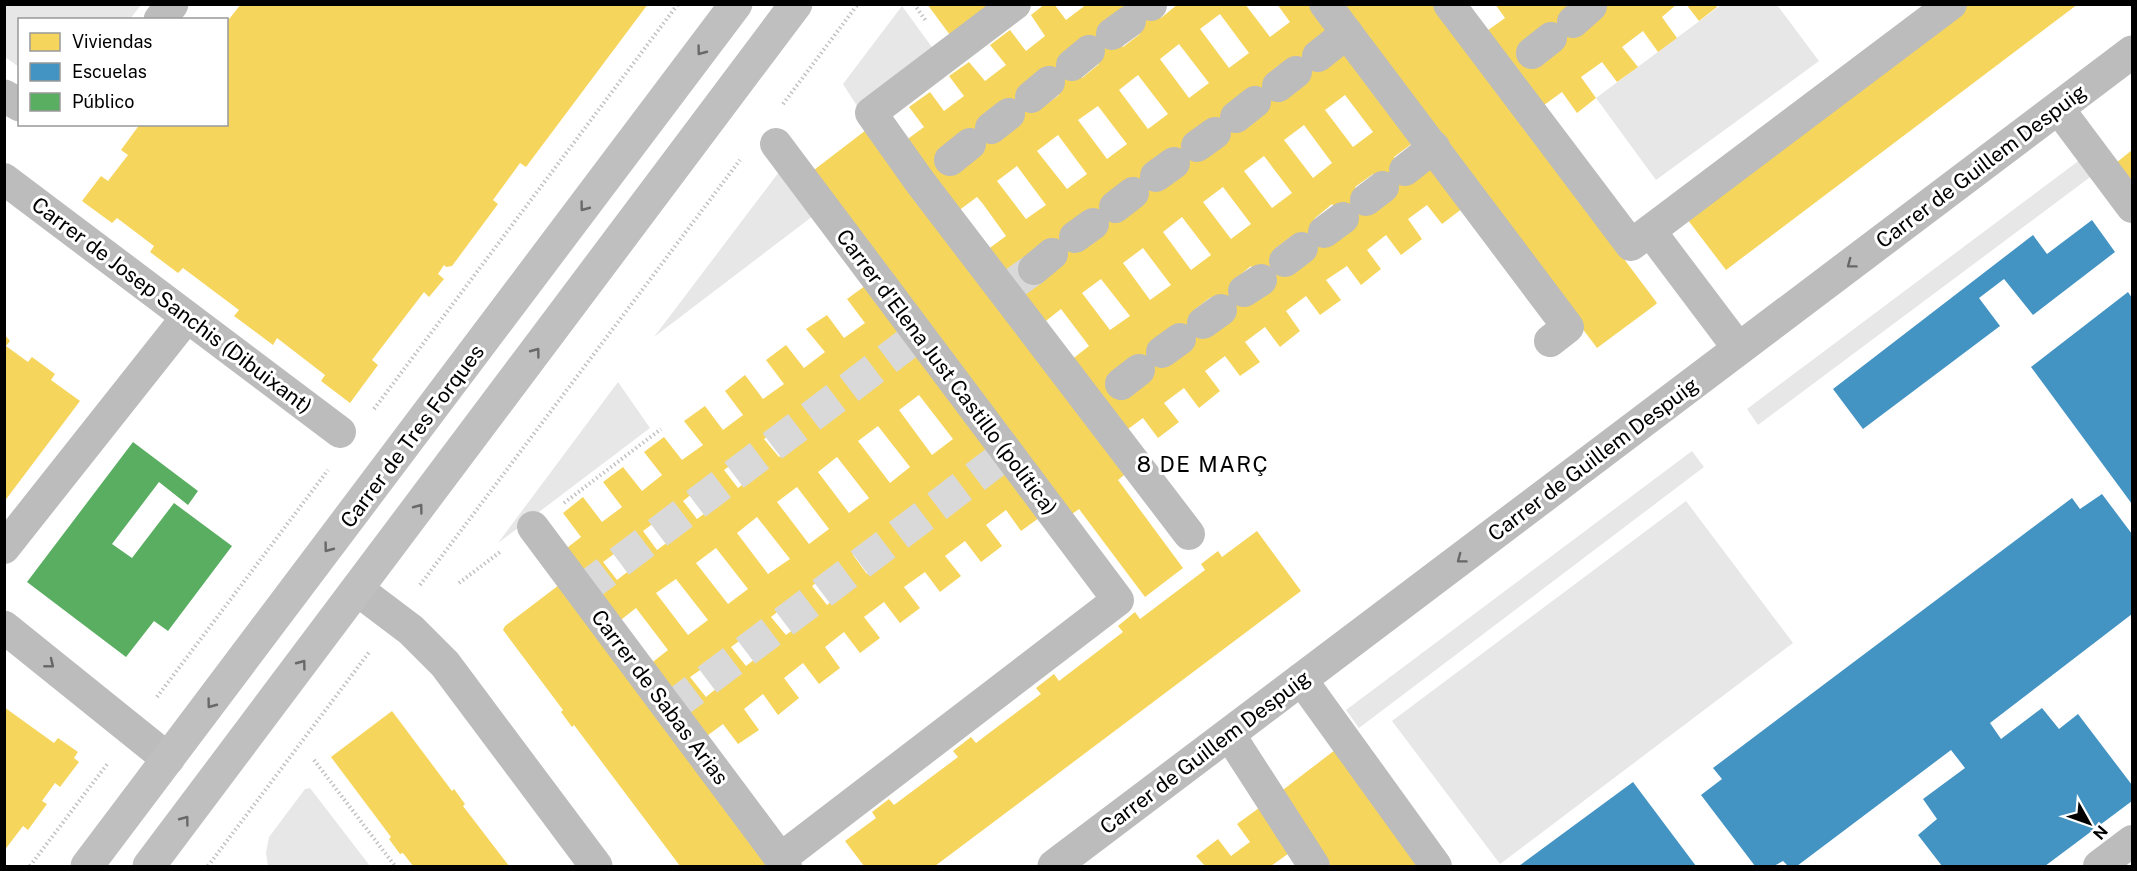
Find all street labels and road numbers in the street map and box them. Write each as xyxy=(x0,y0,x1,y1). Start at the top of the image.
street label: Carrer de Guillem Despuig xyxy=(1871,79,2091,253)
street label: Carrer de Josep Sanchis (Dibuixant) xyxy=(27,191,317,419)
street label: Carrer d'Elena Just Castillo (política) xyxy=(831,224,1063,520)
street label: Carrer de Tres Forques xyxy=(335,339,489,533)
street label: Carrer de Guillem Despuig xyxy=(1483,372,1703,546)
street label: Carrer de Sabas Arias xyxy=(586,605,734,789)
street label: Carrer de Guillem Despuig xyxy=(1095,665,1315,839)

